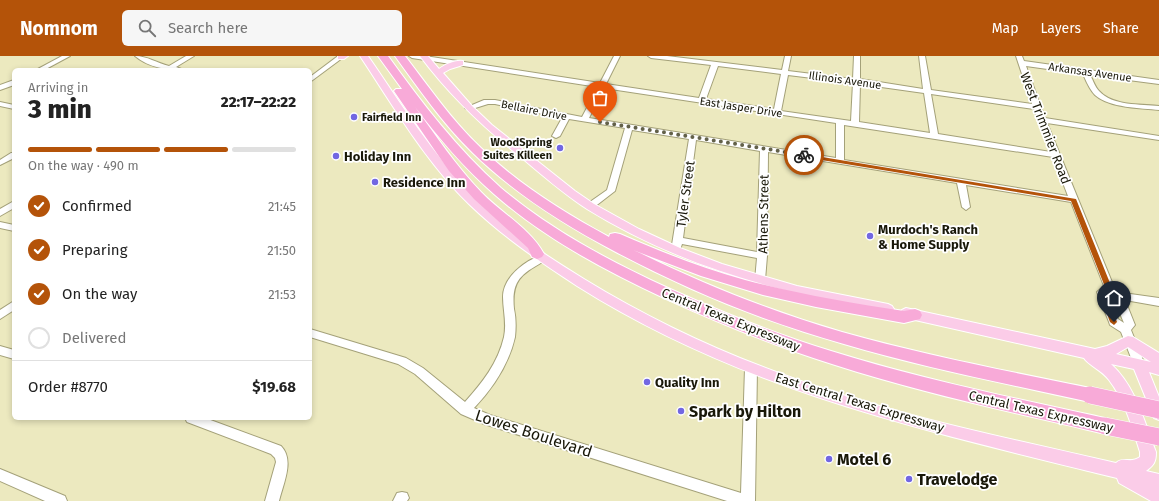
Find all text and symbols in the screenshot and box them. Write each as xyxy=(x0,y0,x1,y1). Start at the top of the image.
search box xyxy=(122,10,402,46)
text: Nomnom xyxy=(20,17,98,40)
icon: search xyxy=(136,17,158,39)
text: Search here xyxy=(168,19,248,37)
text: Map xyxy=(992,20,1018,37)
text: Layers xyxy=(1040,20,1081,37)
text: Share xyxy=(1103,20,1139,37)
street label: Arkansas Avenue xyxy=(1047,60,1132,85)
street label: Illinois Avenue xyxy=(808,69,882,92)
street label: West Trimmier Road xyxy=(1017,70,1074,186)
text: Arriving in xyxy=(28,80,88,95)
pin xyxy=(583,81,617,122)
icon: bag xyxy=(589,87,611,109)
text: 22:17–22:22 xyxy=(221,93,296,111)
text: 3 min xyxy=(28,94,92,125)
street label: East Jasper Drive xyxy=(699,95,783,120)
street label: Bellaire Drive xyxy=(500,98,568,123)
place label: Fairfield Inn xyxy=(362,111,421,124)
marker: Fairfield Inn xyxy=(349,112,359,122)
courier xyxy=(784,135,824,175)
place label: WoodSpring Suites Killeen xyxy=(483,136,553,162)
marker: WoodSpring Suites Killeen xyxy=(555,143,565,153)
icon: bike xyxy=(793,144,815,166)
place label: Holiday Inn xyxy=(344,149,411,164)
marker: Holiday Inn xyxy=(331,151,341,161)
text: On the way · 490 m xyxy=(28,158,139,173)
street label: Tyler Street xyxy=(673,159,698,228)
street label: Athens Street xyxy=(755,174,772,254)
place label: Residence Inn xyxy=(383,175,465,190)
marker: Residence Inn xyxy=(370,177,380,187)
icon: check xyxy=(28,195,50,217)
text: Confirmed xyxy=(62,197,132,215)
text: 21:45 xyxy=(268,199,296,214)
place label: Murdoch's Ranch & Home Supply xyxy=(878,222,978,252)
marker: Murdoch's Ranch & Home Supply xyxy=(865,231,875,241)
icon: check xyxy=(28,239,50,261)
text: Preparing xyxy=(62,241,127,259)
text: 21:50 xyxy=(267,243,296,258)
pin xyxy=(1097,281,1131,322)
icon: check xyxy=(28,283,50,305)
text: On the way xyxy=(62,285,137,303)
street label: Central Texas Expressway xyxy=(659,285,803,354)
text: 21:53 xyxy=(268,287,296,302)
icon: home xyxy=(1103,287,1125,309)
text: Delivered xyxy=(62,329,126,347)
street label: East Central Texas Expressway xyxy=(774,370,947,436)
place label: Quality Inn xyxy=(655,375,720,390)
marker: Quality Inn xyxy=(642,377,652,387)
text: Order #8770 xyxy=(28,378,108,396)
text: $19.68 xyxy=(252,378,296,396)
street label: Central Texas Expressway xyxy=(967,388,1115,436)
place label: Spark by Hilton xyxy=(689,402,801,421)
street label: Lowes Boulevard xyxy=(473,406,595,461)
marker: Spark by Hilton xyxy=(676,406,686,416)
place label: Motel 6 xyxy=(837,450,891,469)
marker: Motel 6 xyxy=(824,454,834,464)
place label: Travelodge xyxy=(917,470,998,489)
marker: Travelodge xyxy=(904,474,914,484)

